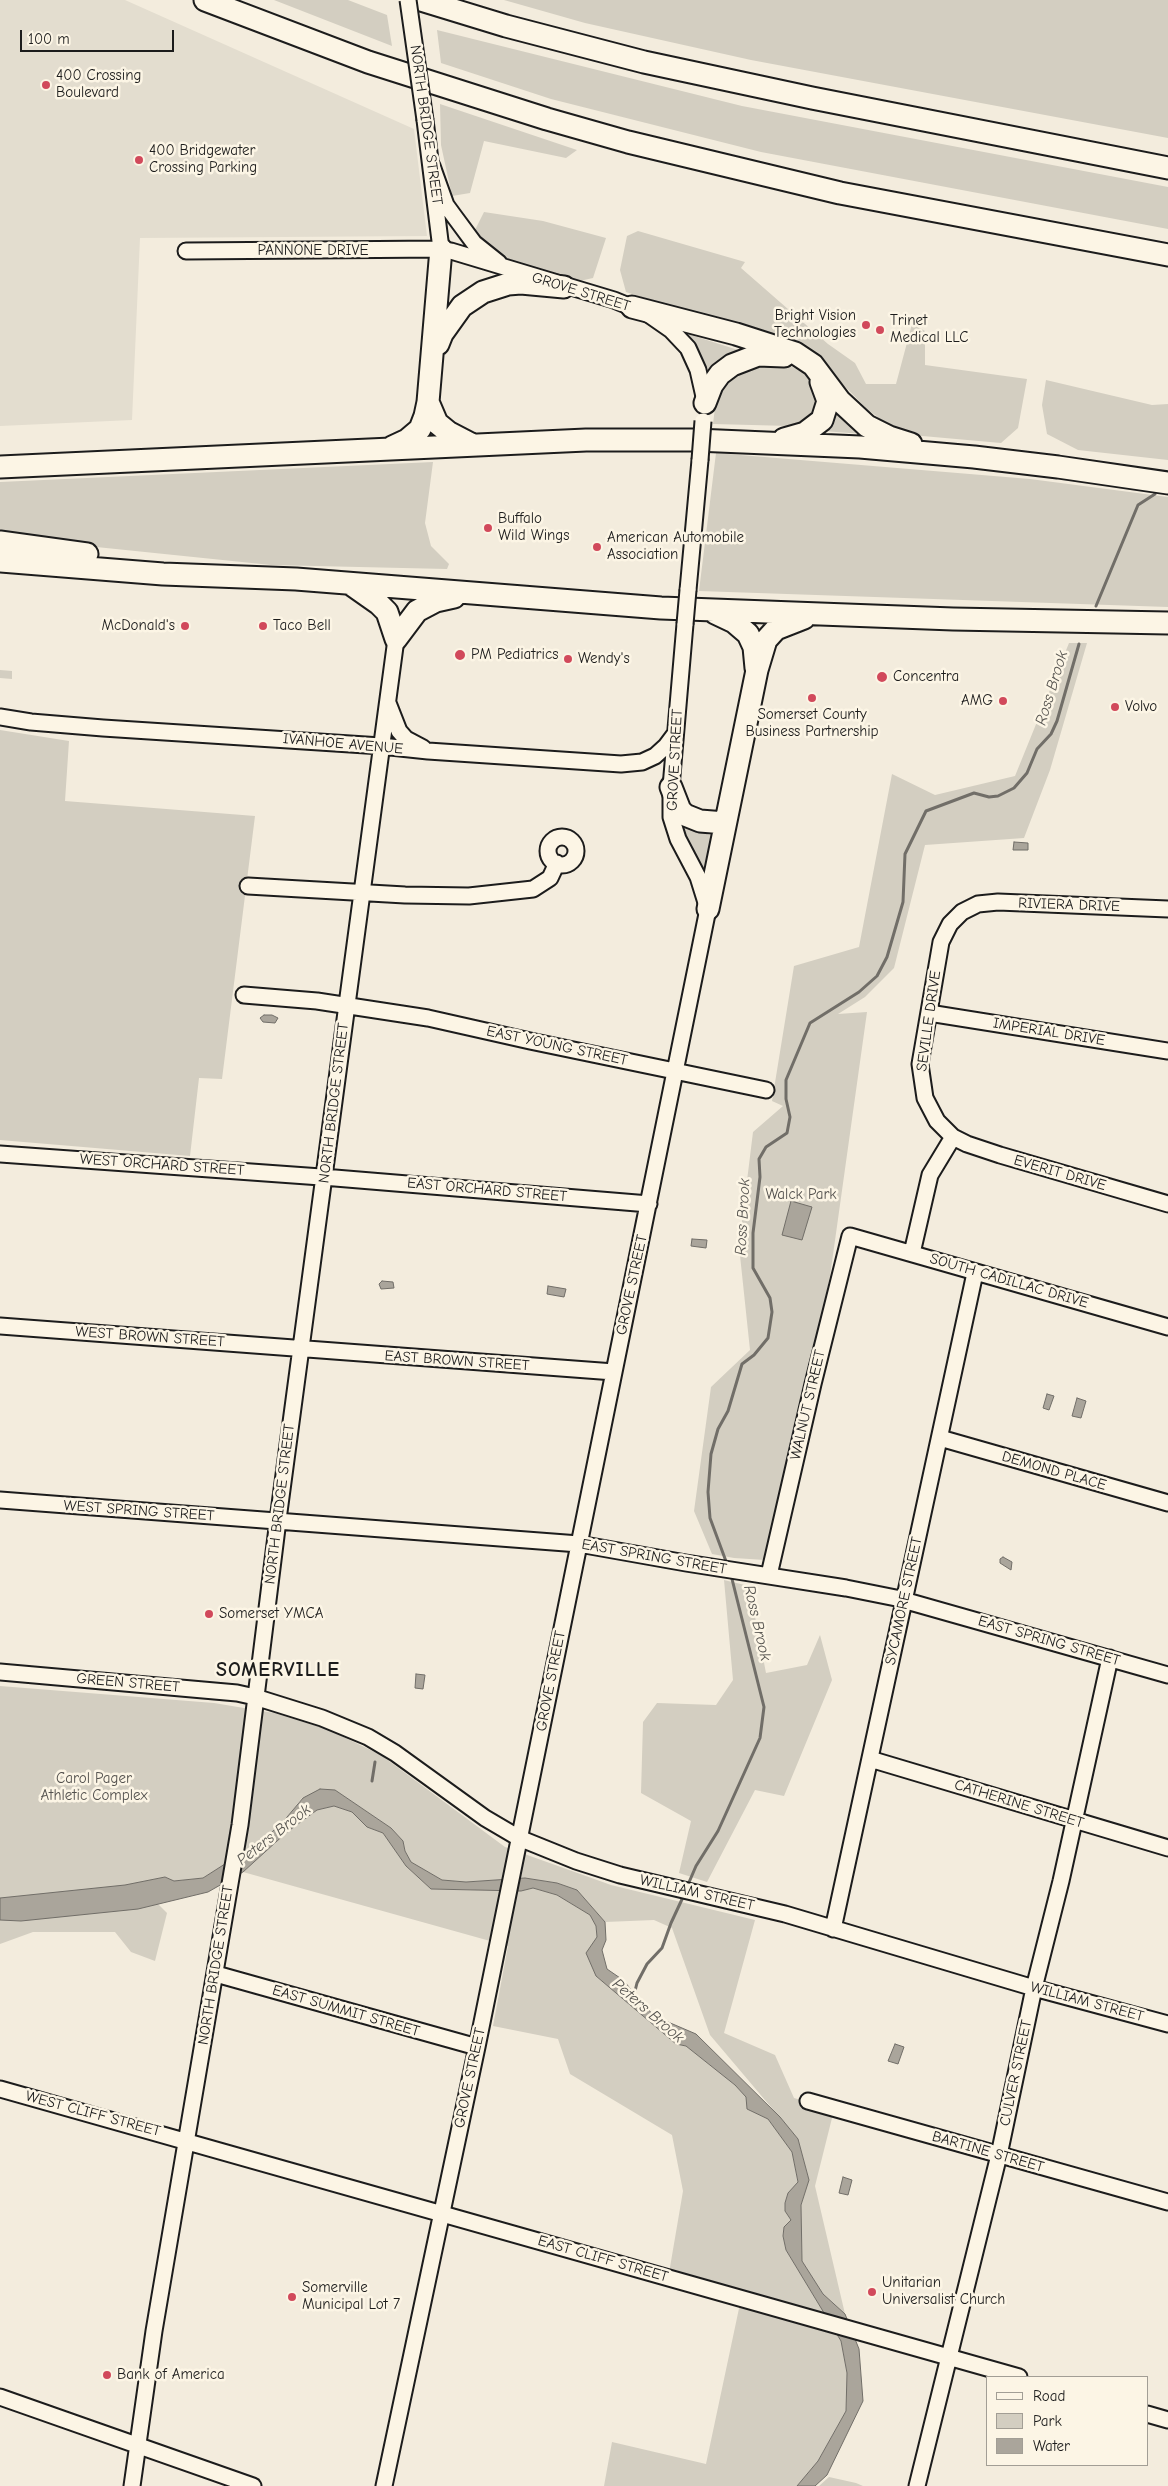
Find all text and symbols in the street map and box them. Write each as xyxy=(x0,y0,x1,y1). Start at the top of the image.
scale bar xyxy=(22,20,176,52)
text: 100 m xyxy=(28,30,70,48)
street label: NORTH BRIDGE STREET xyxy=(406,44,446,206)
place label: 400 Crossing Boulevard xyxy=(56,67,141,102)
marker: 400 Crossing Boulevard xyxy=(40,79,52,91)
place label: 400 Bridgewater Crossing Parking xyxy=(149,142,257,177)
marker: 400 Bridgewater Crossing Parking xyxy=(133,154,145,166)
street label: PANNONE DRIVE xyxy=(257,242,369,260)
street label: GROVE STREET xyxy=(530,268,632,316)
place label: Bright Vision Technologies xyxy=(774,307,856,342)
place label: Trinet Medical LLC xyxy=(890,312,968,347)
marker: Bright Vision Technologies xyxy=(860,319,872,331)
marker: Trinet Medical LLC xyxy=(874,324,886,336)
place label: Buffalo Wild Wings xyxy=(498,510,570,545)
marker: Buffalo Wild Wings xyxy=(482,522,494,534)
place label: American Automobile Association xyxy=(607,529,744,564)
marker: American Automobile Association xyxy=(591,541,603,553)
place label: McDonald's xyxy=(101,617,175,635)
place label: Taco Bell xyxy=(273,617,331,635)
marker: McDonald's xyxy=(179,620,191,632)
marker: Taco Bell xyxy=(257,620,269,632)
place label: PM Pediatrics xyxy=(471,646,558,664)
marker: PM Pediatrics xyxy=(453,648,467,662)
water label: Ross Brook xyxy=(1032,648,1072,728)
place label: Wendy's xyxy=(578,650,630,668)
marker: Wendy's xyxy=(562,653,574,665)
place label: Concentra xyxy=(893,668,959,686)
marker: Concentra xyxy=(875,670,889,684)
marker: Somerset County Business Partnership xyxy=(806,692,818,704)
place label: AMG xyxy=(961,692,993,710)
marker: AMG xyxy=(997,695,1009,707)
place label: Volvo xyxy=(1125,698,1157,716)
marker: Volvo xyxy=(1109,701,1121,713)
place label: Somerset County Business Partnership xyxy=(745,706,879,741)
street label: GROVE STREET xyxy=(663,709,687,811)
street label: IVANHOE AVENUE xyxy=(282,730,404,758)
street label: RIVIERA DRIVE xyxy=(1018,894,1120,916)
street label: SEVILLE DRIVE xyxy=(913,969,945,1073)
street label: IMPERIAL DRIVE xyxy=(992,1014,1106,1050)
street label: NORTH BRIDGE STREET xyxy=(315,1022,353,1184)
street label: EAST YOUNG STREET xyxy=(485,1022,629,1070)
street label: WEST ORCHARD STREET xyxy=(79,1150,245,1180)
street label: EVERIT DRIVE xyxy=(1012,1151,1108,1195)
street label: EAST ORCHARD STREET xyxy=(406,1174,568,1206)
water label: Ross Brook xyxy=(731,1178,755,1256)
park label: Walck Park xyxy=(765,1186,837,1204)
street label: GROVE STREET xyxy=(613,1233,651,1337)
street label: SOUTH CADILLAC DRIVE xyxy=(928,1250,1090,1312)
street label: WEST BROWN STREET xyxy=(75,1323,225,1351)
street label: EAST BROWN STREET xyxy=(384,1347,530,1375)
street label: WALNUT STREET xyxy=(787,1348,829,1462)
street label: NORTH BRIDGE STREET xyxy=(261,1423,299,1585)
street label: DEMOND PLACE xyxy=(1000,1447,1108,1495)
street label: WEST SPRING STREET xyxy=(63,1497,215,1525)
street label: EAST SPRING STREET xyxy=(580,1535,728,1579)
street label: SYCAMORE STREET xyxy=(882,1535,926,1667)
water label: Ross Brook xyxy=(739,1583,775,1663)
place label: Somerset YMCA xyxy=(219,1605,323,1623)
marker: Somerset YMCA xyxy=(203,1608,215,1620)
street label: EAST SPRING STREET xyxy=(976,1612,1122,1670)
street label: GROVE STREET xyxy=(532,1629,570,1733)
district label: SOMERVILLE xyxy=(215,1658,341,1682)
street label: GREEN STREET xyxy=(76,1670,180,1696)
park label: Carol Pager Athletic Complex xyxy=(40,1770,148,1805)
street label: CATHERINE STREET xyxy=(952,1776,1086,1832)
water label: Peters Brook xyxy=(233,1800,315,1870)
street label: WILLIAM STREET xyxy=(638,1871,756,1915)
street label: NORTH BRIDGE STREET xyxy=(194,1884,238,2046)
water label: Peters Brook xyxy=(608,1975,688,2047)
street label: WILLIAM STREET xyxy=(1028,1978,1146,2026)
street label: EAST SUMMIT STREET xyxy=(270,1981,422,2041)
street label: CULVER STREET xyxy=(996,2018,1036,2128)
street label: GROVE STREET xyxy=(451,2026,489,2130)
street label: WEST CLIFF STREET xyxy=(24,2087,162,2141)
street label: BARTINE STREET xyxy=(930,2127,1046,2177)
street label: EAST CLIFF STREET xyxy=(536,2232,670,2286)
place label: Unitarian Universalist Church xyxy=(882,2274,1005,2309)
place label: Somerville Municipal Lot 7 xyxy=(302,2279,400,2314)
marker: Unitarian Universalist Church xyxy=(866,2286,878,2298)
marker: Somerville Municipal Lot 7 xyxy=(286,2291,298,2303)
place label: Bank of America xyxy=(117,2366,225,2384)
marker: Bank of America xyxy=(101,2369,113,2381)
legend xyxy=(986,2376,1148,2466)
text: Road xyxy=(1033,2387,1065,2405)
text: Park xyxy=(1033,2412,1062,2430)
text: Water xyxy=(1033,2437,1070,2455)

